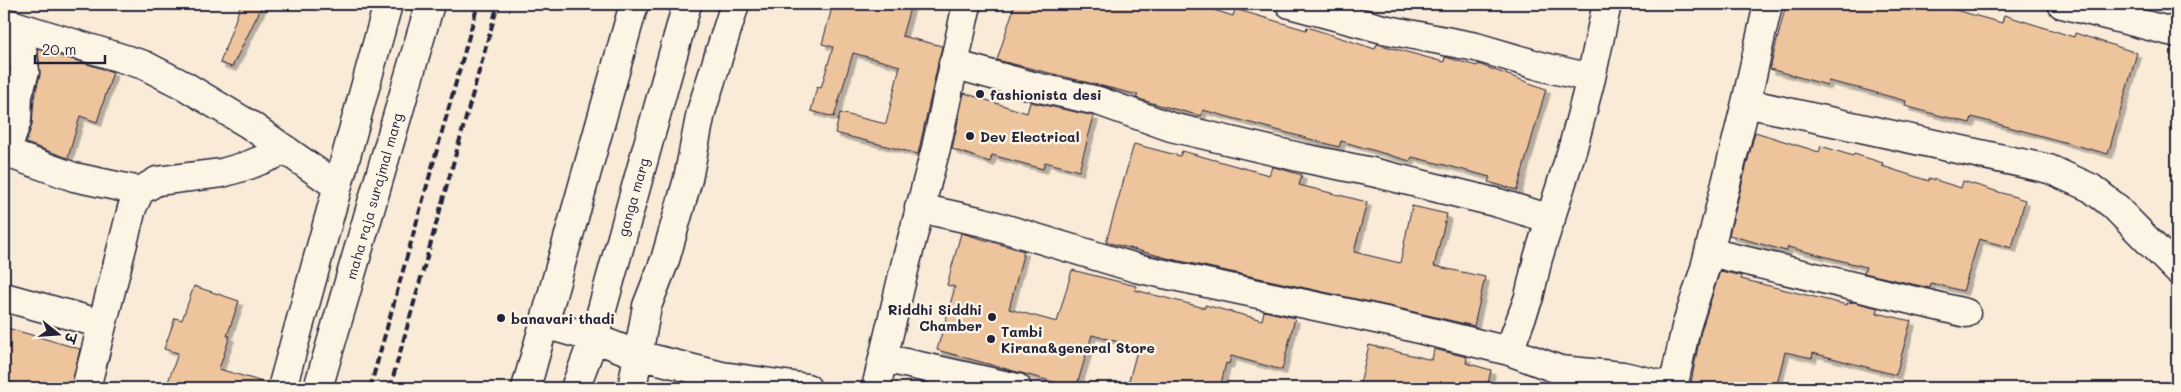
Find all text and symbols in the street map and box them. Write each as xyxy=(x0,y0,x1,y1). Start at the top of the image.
scale bar xyxy=(35,32,105,64)
text: 20 m xyxy=(42,39,76,59)
place label: fashionista desi xyxy=(990,85,1102,104)
marker: fashionista desi xyxy=(974,88,986,100)
street label: maha raja surajmal marg xyxy=(341,110,407,282)
place label: Dev Electrical xyxy=(980,127,1079,146)
marker: Dev Electrical xyxy=(964,130,976,142)
street label: ganga marg xyxy=(613,155,653,239)
place label: Riddhi Siddhi Chamber xyxy=(888,300,982,335)
place label: banavari thadi xyxy=(511,309,615,328)
north arrow xyxy=(32,310,82,360)
marker: Riddhi Siddhi Chamber xyxy=(986,311,998,323)
marker: banavari thadi xyxy=(495,312,507,324)
place label: Tambi Kirana&general Store xyxy=(1001,322,1155,357)
text: उ xyxy=(60,329,82,347)
marker: Tambi Kirana&general Store xyxy=(985,333,997,345)

